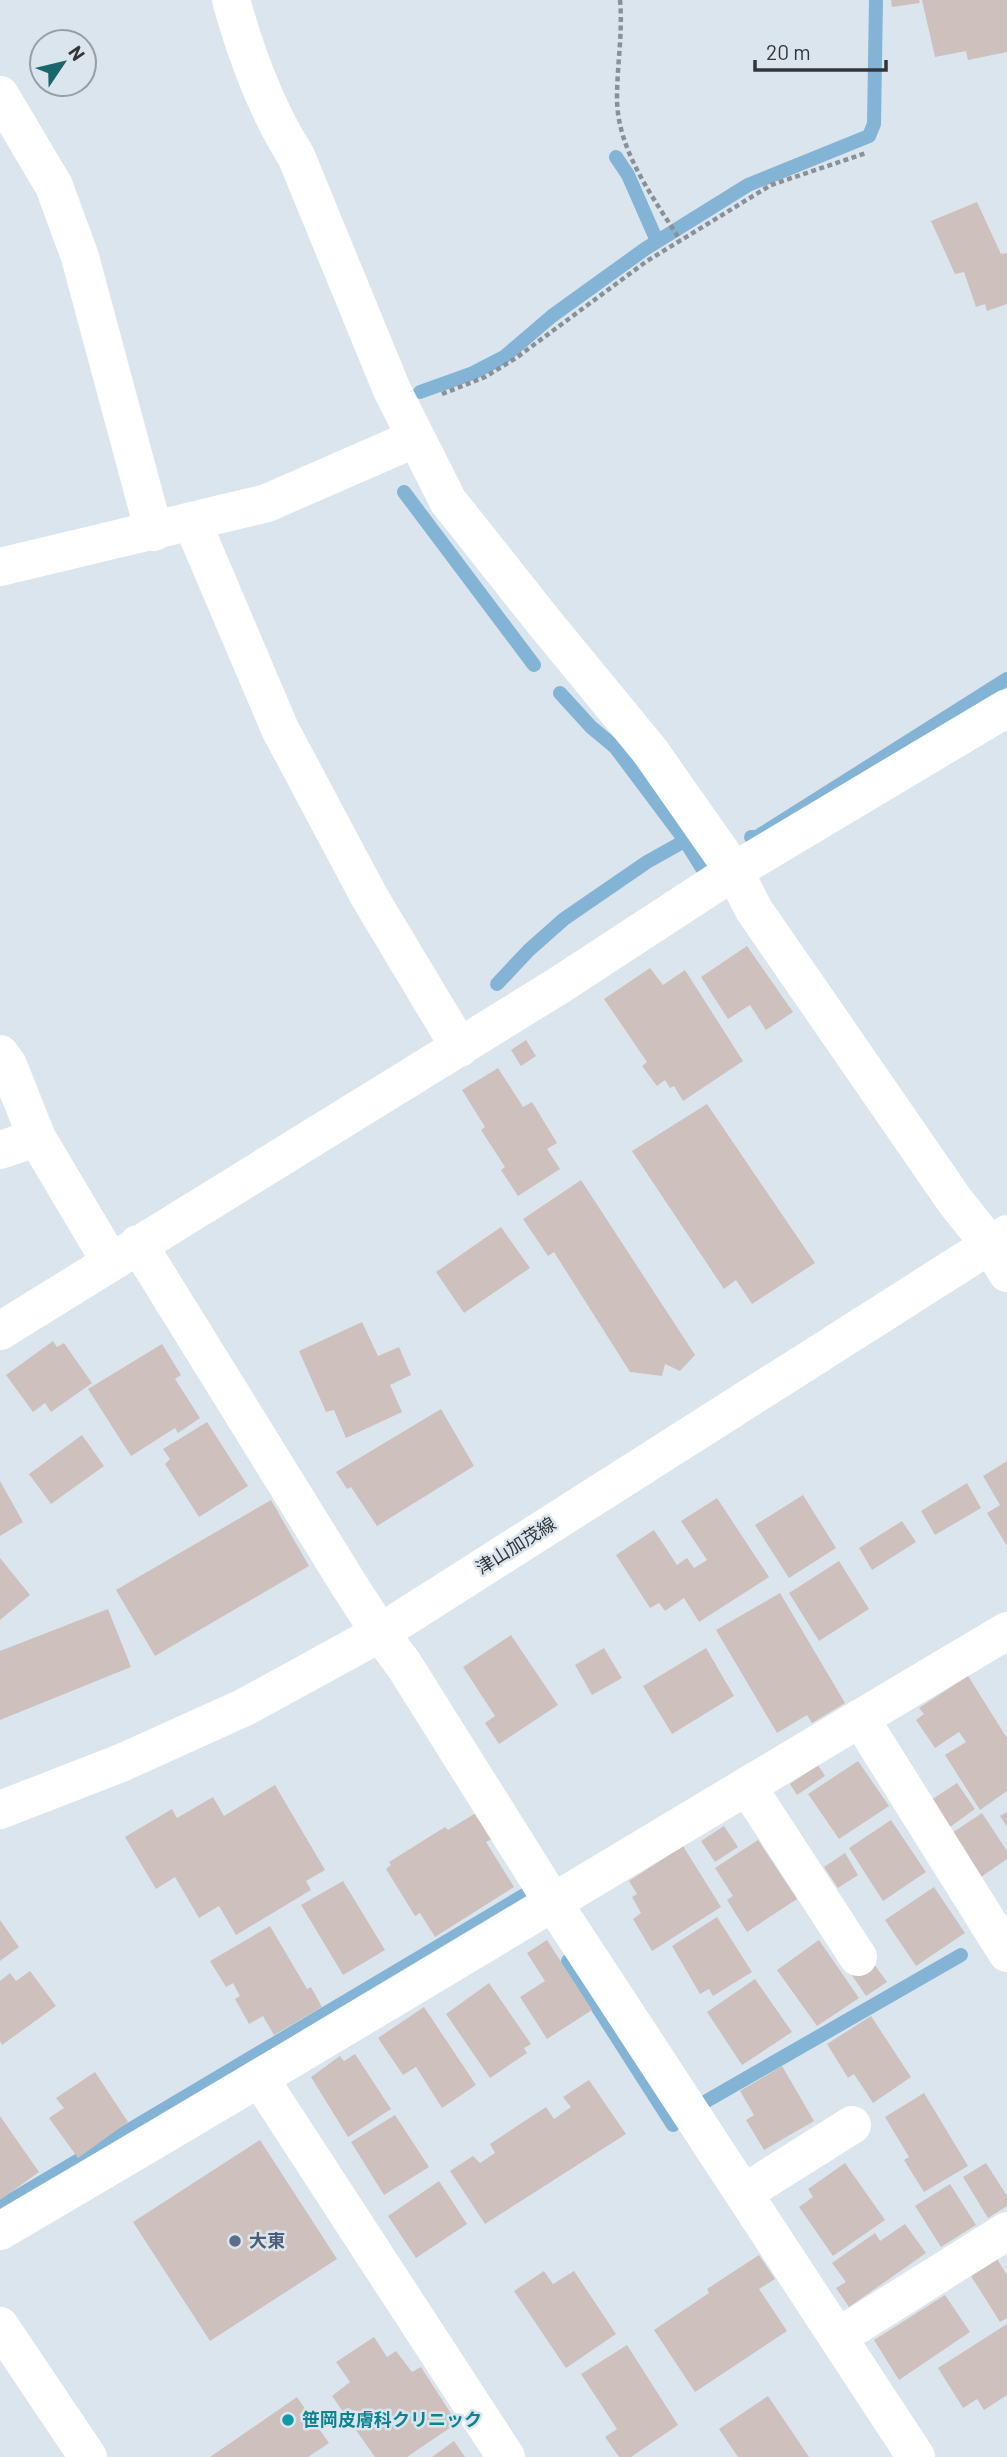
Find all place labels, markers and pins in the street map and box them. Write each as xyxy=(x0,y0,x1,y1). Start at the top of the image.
place label: 大東 xyxy=(249,2229,285,2251)
marker: 大東 xyxy=(227,2233,243,2249)
place label: 笹岡皮膚科クリニック xyxy=(302,2408,482,2430)
marker: 笹岡皮膚科クリニック xyxy=(280,2412,296,2428)

